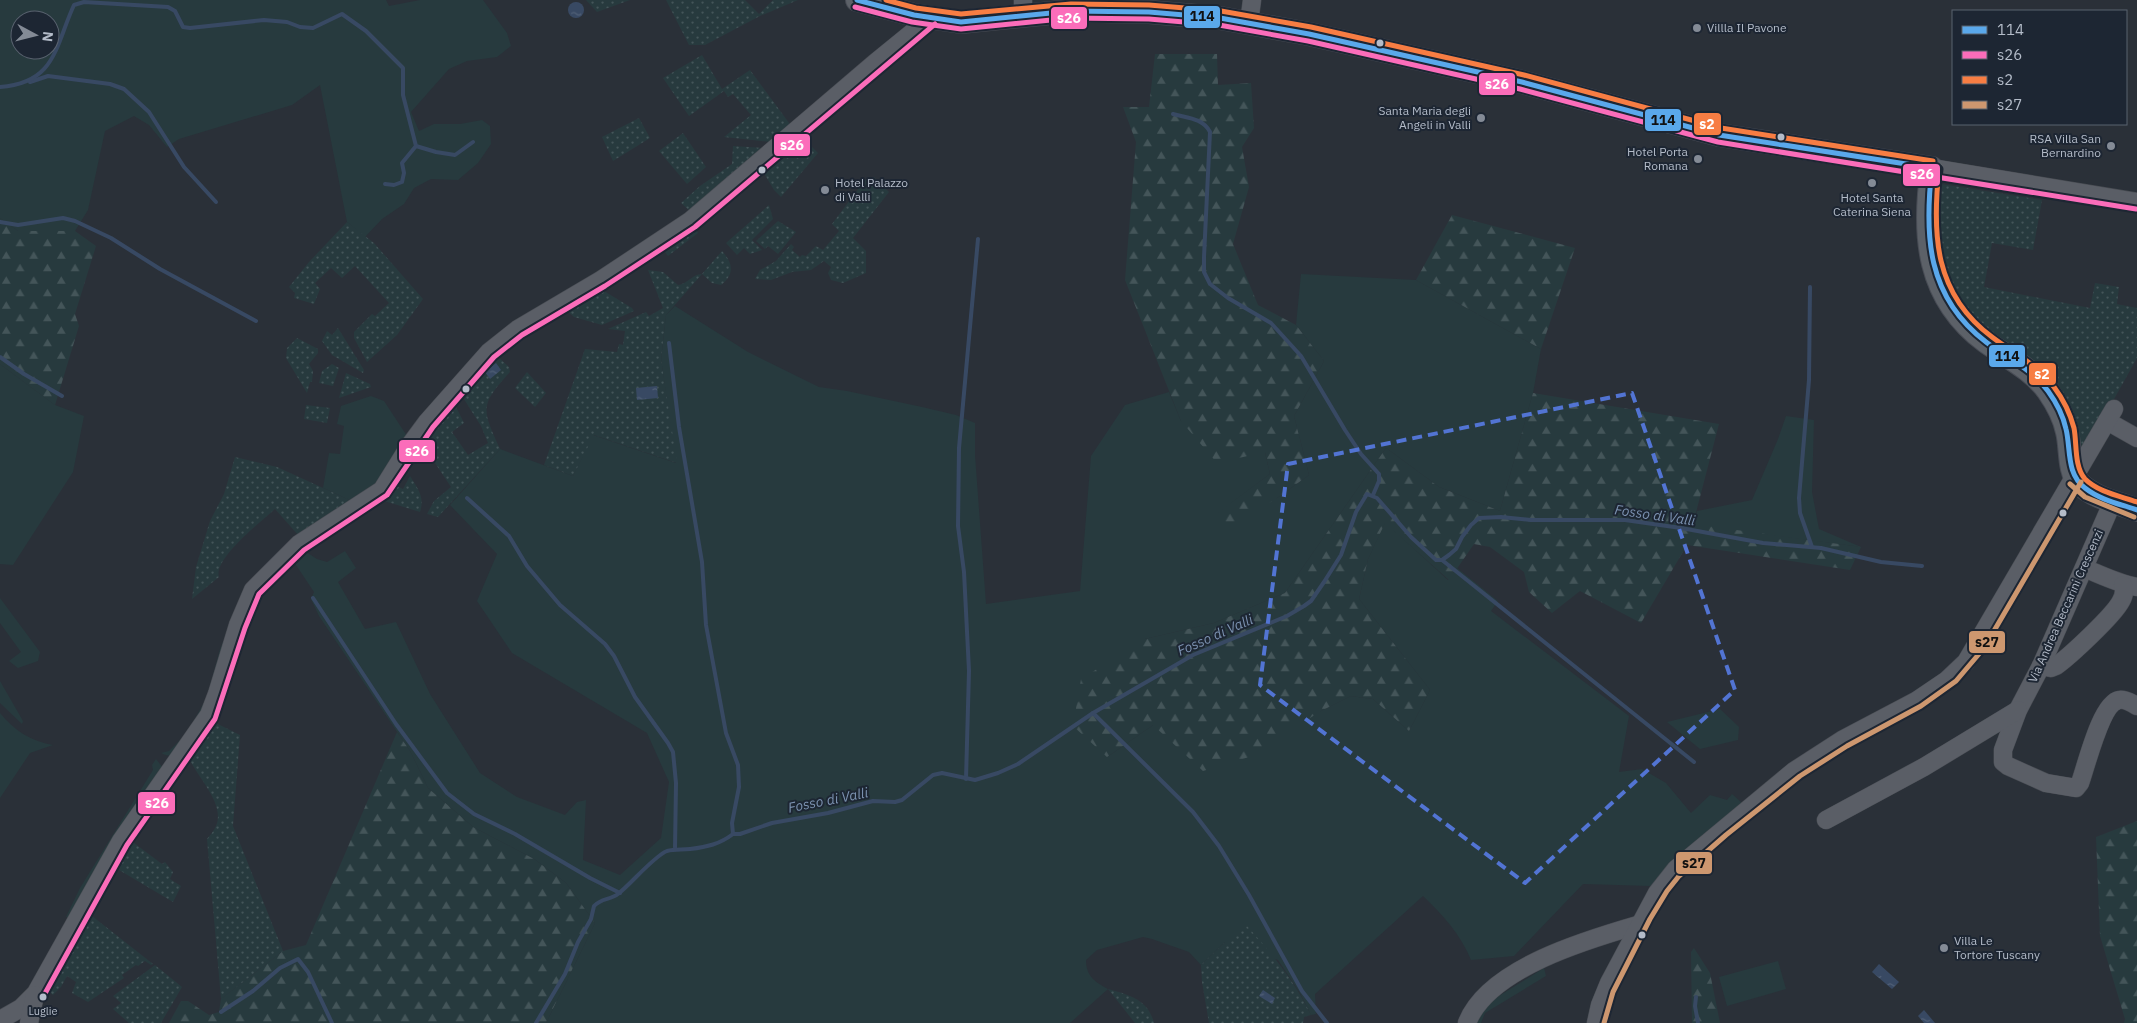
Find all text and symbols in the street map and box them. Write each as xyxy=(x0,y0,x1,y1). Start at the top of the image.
line badge: 114 xyxy=(1183,5,1221,29)
line badge: s26 xyxy=(1050,6,1088,30)
text: 114 xyxy=(1189,7,1215,25)
text: s26 xyxy=(1057,9,1081,27)
north arrow xyxy=(10,10,60,60)
legend xyxy=(1952,10,2127,125)
place label: Villla Il Pavone xyxy=(1707,20,1787,35)
text: 114 xyxy=(1997,20,2024,39)
marker: Villla Il Pavone xyxy=(1691,22,1703,34)
text: N xyxy=(38,30,57,43)
unlabelled marker xyxy=(1375,38,1385,48)
text: s26 xyxy=(1997,45,2022,64)
text: s2 xyxy=(1997,70,2013,89)
line badge: s26 xyxy=(1478,72,1516,96)
text: s26 xyxy=(1485,75,1509,93)
text: s27 xyxy=(1997,95,2022,114)
place label: Santa Maria degli Angeli in Valli xyxy=(1378,103,1471,132)
line badge: 114 xyxy=(1644,108,1682,132)
text: 114 xyxy=(1650,111,1676,129)
marker: Santa Maria degli Angeli in Valli xyxy=(1475,112,1487,124)
line badge: s2 xyxy=(1693,112,1722,136)
text: s2 xyxy=(1699,115,1715,133)
place label: RSA Villa San Bernardino xyxy=(2030,131,2101,160)
unlabelled marker xyxy=(1776,132,1786,142)
line badge: s26 xyxy=(773,133,811,157)
text: s26 xyxy=(780,136,804,154)
marker: RSA Villa San Bernardino xyxy=(2105,140,2117,152)
place label: Hotel Porta Romana xyxy=(1627,144,1689,173)
marker: Hotel Porta Romana xyxy=(1692,153,1704,165)
line badge: s26 xyxy=(1902,163,1941,187)
unlabelled marker xyxy=(757,165,767,175)
text: s26 xyxy=(1910,165,1934,183)
place label: Hotel Palazzo di Valli xyxy=(835,175,908,204)
marker: Hotel Santa Caterina Siena xyxy=(1866,177,1878,189)
marker: Hotel Palazzo di Valli xyxy=(819,184,831,196)
place label: Hotel Santa Caterina Siena xyxy=(1833,190,1912,219)
line badge: 114 xyxy=(1988,344,2026,368)
text: 114 xyxy=(1994,347,2020,365)
line badge: s2 xyxy=(2028,362,2057,386)
text: s2 xyxy=(2034,365,2050,383)
unlabelled marker xyxy=(461,384,471,394)
line badge: s26 xyxy=(398,439,436,463)
text: s26 xyxy=(405,442,429,460)
water label: Fosso di Valli xyxy=(1614,500,1697,530)
unlabelled marker xyxy=(2058,508,2068,518)
street label: Via Andrea Beccarini Crescenzi xyxy=(2025,527,2106,685)
water label: Fosso di Valli xyxy=(1174,610,1256,660)
line badge: s27 xyxy=(1968,630,2006,654)
text: s27 xyxy=(1975,633,1999,651)
water label: Fosso di Valli xyxy=(786,783,870,817)
line badge: s26 xyxy=(137,791,176,815)
text: s26 xyxy=(145,794,169,812)
line badge: s27 xyxy=(1675,851,1713,875)
text: s27 xyxy=(1682,854,1706,872)
unlabelled marker xyxy=(1637,930,1647,940)
place label: Villa Le Tortore Tuscany xyxy=(1954,933,2040,962)
marker: Villa Le Tortore Tuscany xyxy=(1938,942,1950,954)
marker: Luglie xyxy=(38,992,48,1002)
place label: Luglie xyxy=(28,1004,58,1018)

